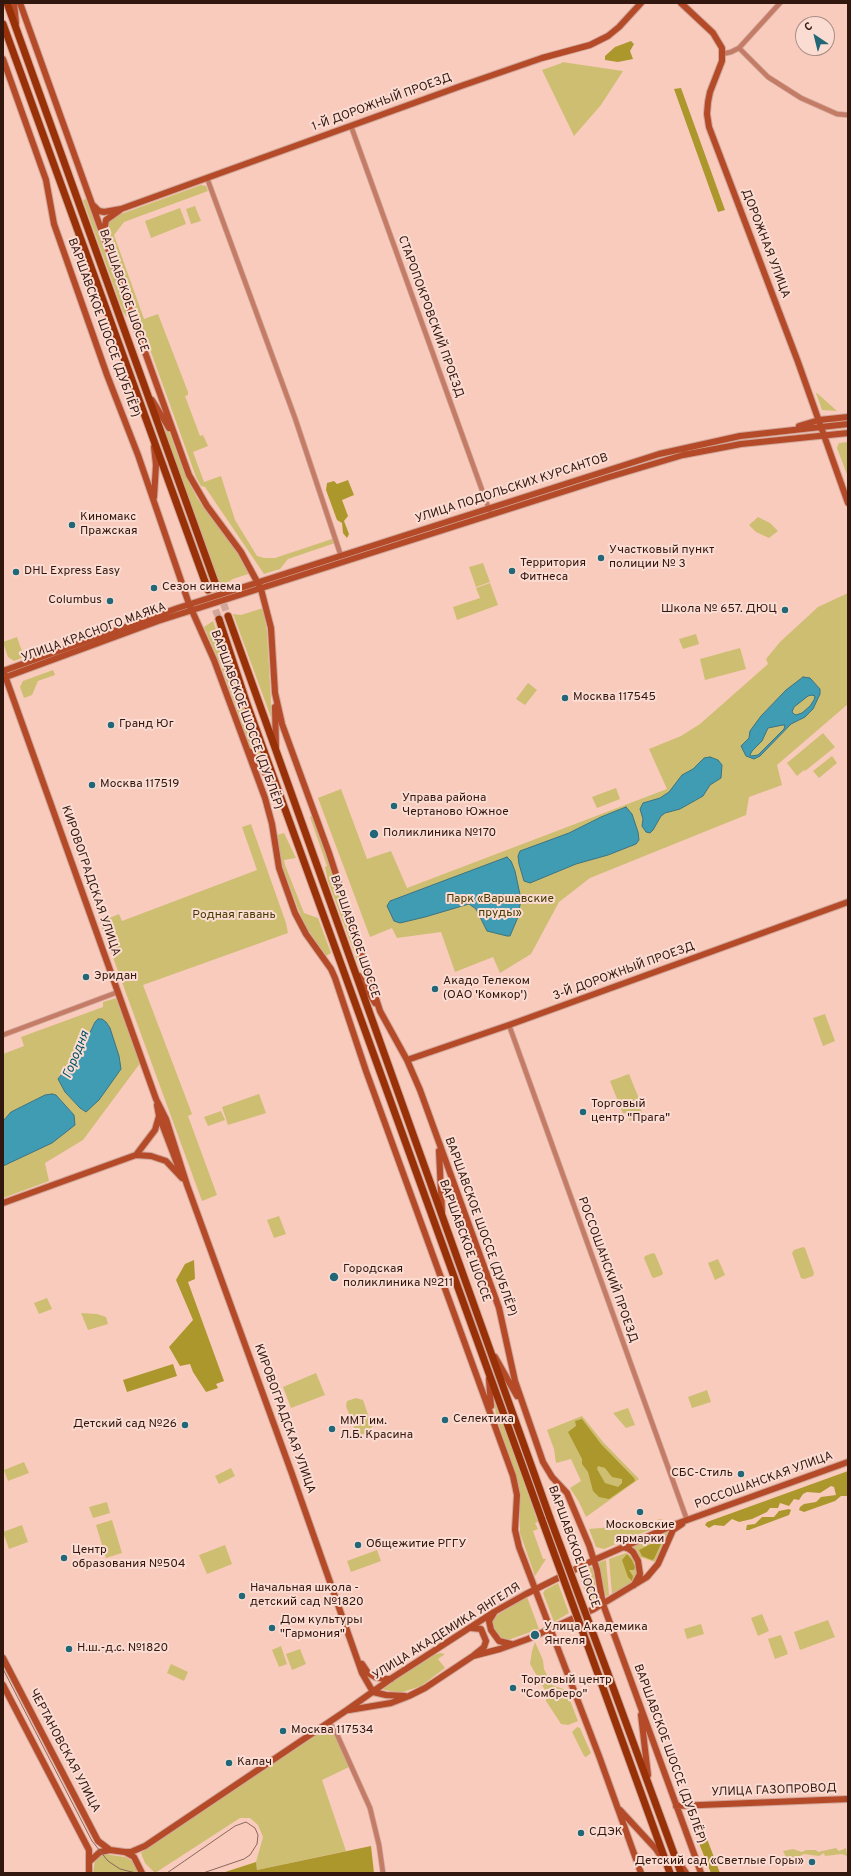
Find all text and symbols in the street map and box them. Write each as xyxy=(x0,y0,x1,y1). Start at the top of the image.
north arrow xyxy=(795,16,835,56)
text: С xyxy=(802,19,816,35)
street label: 1-Й ДОРОЖНЫЙ ПРОЕЗД xyxy=(310,71,454,135)
street label: ДОРОЖНАЯ УЛИЦА xyxy=(738,187,792,301)
street label: ВАРШАВСКОЕ ШОССЕ xyxy=(95,228,151,354)
street label: СТАРОПОКРОВСКИЙ ПРОЕЗД xyxy=(394,234,466,400)
street label: ВАРШАВСКОЕ ШОССЕ (ДУБЛЁР) xyxy=(64,236,142,420)
street label: УЛИЦА ПОДОЛЬСКИХ КУРСАНТОВ xyxy=(414,451,610,527)
place label: Киномакс Пражская xyxy=(80,511,138,539)
marker: Киномакс Пражская xyxy=(67,520,77,530)
place label: Участковый пункт полиции № 3 xyxy=(609,544,714,572)
marker: Участковый пункт полиции № 3 xyxy=(596,553,606,563)
place label: Территория Фитнеса xyxy=(520,557,586,585)
place label: DHL Express Easy xyxy=(24,565,120,579)
marker: Территория Фитнеса xyxy=(507,566,517,576)
marker: DHL Express Easy xyxy=(11,567,21,577)
place label: Сезон синема xyxy=(162,581,241,595)
marker: Сезон синема xyxy=(149,583,159,593)
place label: Columbus xyxy=(48,594,102,608)
marker: Columbus xyxy=(105,596,115,606)
street label: УЛИЦА КРАСНОГО МАЯКА xyxy=(20,600,168,666)
place label: Школа № 657. ДЮЦ xyxy=(661,603,777,617)
marker: Школа № 657. ДЮЦ xyxy=(780,605,790,615)
street label: ВАРШАВСКОЕ ШОССЕ (ДУБЛЁР) xyxy=(207,628,285,812)
place label: Москва 117545 xyxy=(573,691,656,705)
marker: Москва 117545 xyxy=(560,693,570,703)
place label: Гранд Юг xyxy=(119,718,174,732)
marker: Гранд Юг xyxy=(106,720,116,730)
place label: Москва 117519 xyxy=(100,778,180,792)
marker: Москва 117519 xyxy=(87,780,97,790)
place label: Управа района Чертаново Южное xyxy=(402,792,509,820)
marker: Управа района Чертаново Южное xyxy=(389,801,399,811)
street label: КИРОВОГРАДСКАЯ УЛИЦА xyxy=(57,804,123,958)
place label: Поликлиника №170 xyxy=(383,827,496,841)
marker: Поликлиника №170 xyxy=(368,828,380,840)
street label: ВАРШАВСКОЕ ШОССЕ xyxy=(326,874,382,1000)
park label: Парк «Варшавские пруды» xyxy=(446,893,554,921)
park label: Родная гавань xyxy=(192,909,276,923)
street label: 3-Й ДОРОЖНЫЙ ПРОЕЗД xyxy=(551,940,697,1004)
place label: Эридан xyxy=(94,970,137,984)
marker: Эридан xyxy=(81,972,91,982)
place label: Акадо Телеком (ОАО 'Комкор') xyxy=(443,975,530,1003)
marker: Акадо Телеком (ОАО 'Комкор') xyxy=(430,984,440,994)
water label: Городня xyxy=(60,1029,94,1081)
place label: Торговый центр "Прага" xyxy=(591,1098,670,1126)
marker: Торговый центр "Прага" xyxy=(578,1107,588,1117)
street label: ВАРШАВСКОЕ ШОССЕ (ДУБЛЁР) xyxy=(441,1135,519,1319)
street label: ВАРШАВСКОЕ ШОССЕ xyxy=(435,1178,493,1304)
street label: РОССОШАНСКИЙ ПРОЕЗД xyxy=(574,1195,640,1345)
place label: Городская поликлиника №211 xyxy=(343,1263,453,1291)
marker: Городская поликлиника №211 xyxy=(328,1271,340,1283)
street label: КИРОВОГРАДСКАЯ УЛИЦА xyxy=(250,1342,318,1496)
place label: Селектика xyxy=(453,1413,514,1427)
place label: ММТ им. Л.Б. Красина xyxy=(340,1415,413,1443)
marker: Селектика xyxy=(440,1415,450,1425)
place label: Детский сад №26 xyxy=(73,1418,177,1432)
marker: Детский сад №26 xyxy=(180,1420,190,1430)
marker: ММТ им. Л.Б. Красина xyxy=(327,1424,337,1434)
street label: РОССОШАНСКАЯ УЛИЦА xyxy=(693,1449,835,1513)
place label: СБС-Стиль xyxy=(671,1467,733,1481)
marker: СБС-Стиль xyxy=(736,1469,746,1479)
street label: ВАРШАВСКОЕ ШОССЕ xyxy=(544,1484,602,1610)
marker: Московские ярмарки xyxy=(635,1507,645,1517)
place label: Московские ярмарки xyxy=(605,1519,675,1547)
place label: Общежитие РГГУ xyxy=(366,1538,466,1552)
marker: Общежитие РГГУ xyxy=(353,1540,363,1550)
place label: Центр образования №504 xyxy=(72,1544,185,1572)
marker: Центр образования №504 xyxy=(59,1553,69,1563)
street label: УЛИЦА АКАДЕМИКА ЯНГЕЛЯ xyxy=(370,1580,524,1684)
place label: Начальная школа - детский сад №1820 xyxy=(250,1582,364,1610)
marker: Начальная школа - детский сад №1820 xyxy=(237,1591,247,1601)
place label: Дом культуры "Гармония" xyxy=(280,1614,363,1642)
place label: Улица Академика Янгеля xyxy=(544,1621,647,1649)
marker: Дом культуры "Гармония" xyxy=(267,1623,277,1633)
marker: Улица Академика Янгеля xyxy=(529,1629,541,1641)
place label: Н.ш.-д.с. №1820 xyxy=(77,1642,168,1656)
marker: Н.ш.-д.с. №1820 xyxy=(64,1644,74,1654)
street label: ВАРШАВСКОЕ ШОССЕ (ДУБЛЁР) xyxy=(630,1662,708,1846)
place label: Торговый центр "Сомбреро" xyxy=(521,1674,612,1702)
marker: Торговый центр "Сомбреро" xyxy=(508,1683,518,1693)
street label: ЧЕРТАНОВСКАЯ УЛИЦА xyxy=(25,1687,103,1815)
place label: Москва 117534 xyxy=(291,1724,374,1738)
marker: Москва 117534 xyxy=(278,1726,288,1736)
place label: Калач xyxy=(237,1756,272,1770)
marker: Калач xyxy=(224,1758,234,1768)
street label: УЛИЦА ГАЗОПРОВОД xyxy=(711,1782,837,1800)
place label: СДЭК xyxy=(589,1826,623,1840)
marker: СДЭК xyxy=(576,1828,586,1838)
place label: Детский сад «Светлые Горы» xyxy=(635,1855,804,1869)
marker: Детский сад «Светлые Горы» xyxy=(807,1857,817,1867)

